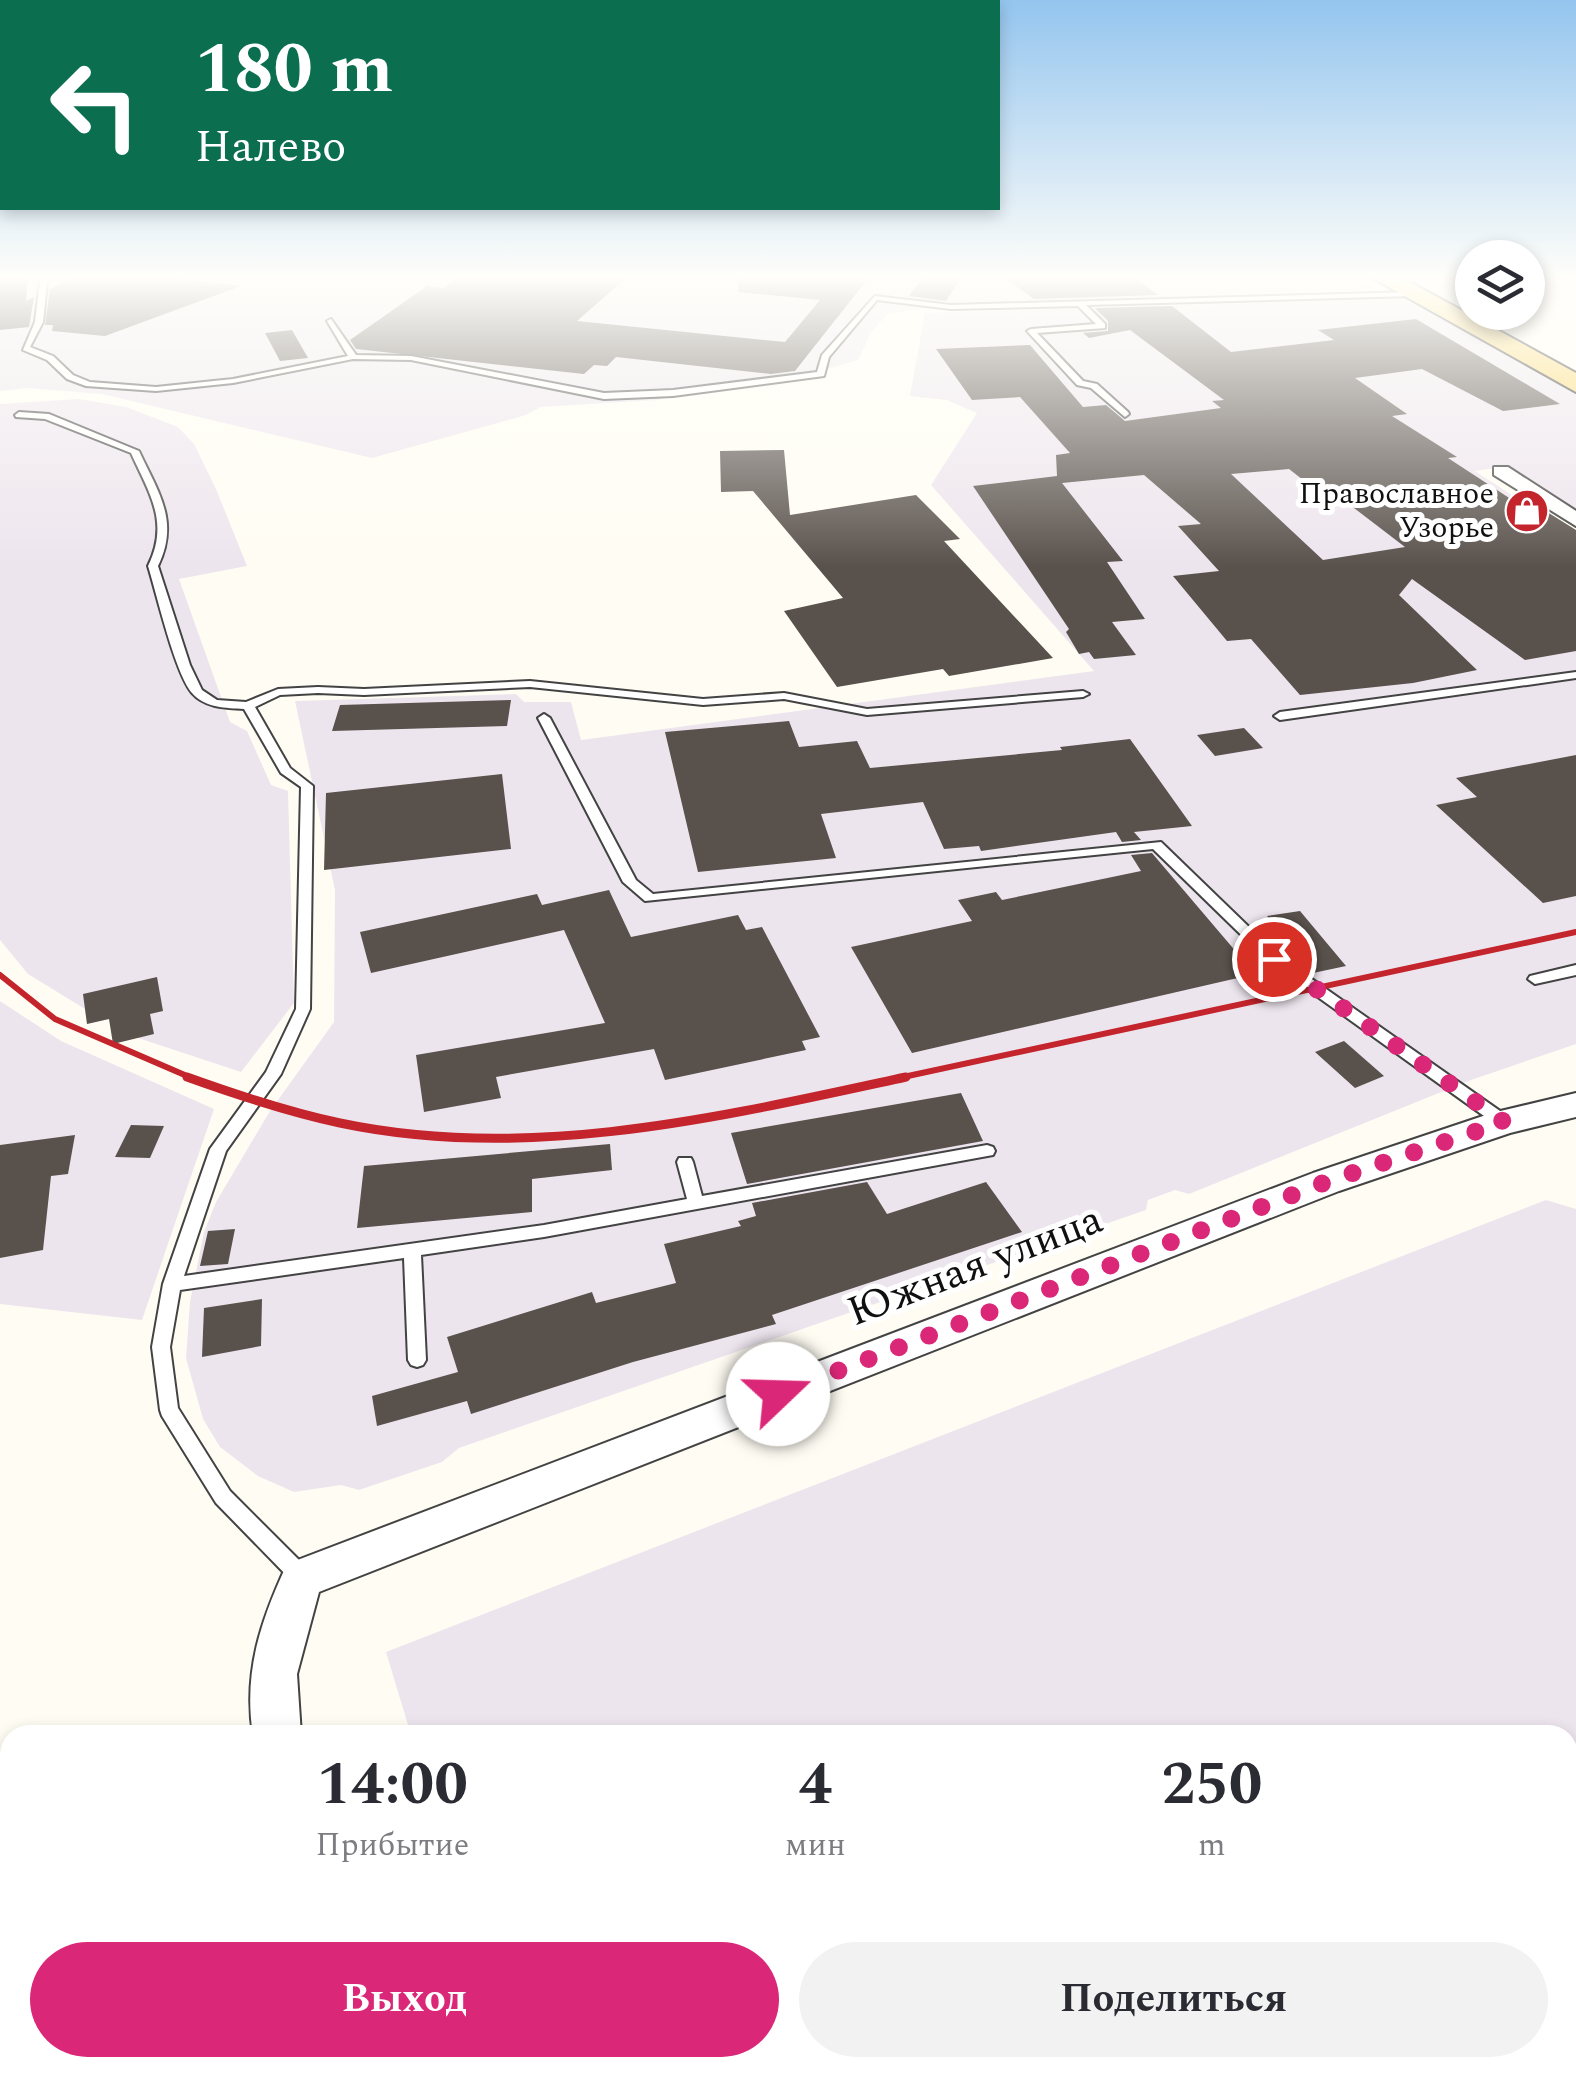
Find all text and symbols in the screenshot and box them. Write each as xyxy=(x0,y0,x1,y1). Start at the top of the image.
text: 180 m xyxy=(195,17,393,123)
icon: left xyxy=(30,40,160,170)
text: Налево xyxy=(195,113,346,182)
map controls xyxy=(1455,240,1545,330)
button: layers xyxy=(1455,240,1545,330)
place label: Православное Узорье xyxy=(1299,471,1494,551)
shop icon: Православное Узорье xyxy=(1504,488,1550,534)
pin xyxy=(1232,917,1317,1002)
icon: arrive xyxy=(1247,932,1302,987)
street label: Южная улица xyxy=(838,1188,1112,1344)
position arrow xyxy=(726,1342,830,1446)
text: 14:00 xyxy=(317,1739,468,1831)
text: 4 xyxy=(799,1739,832,1831)
text: 250 xyxy=(1161,1739,1262,1831)
text: Прибытие xyxy=(316,1821,469,1870)
text: мин xyxy=(785,1821,846,1870)
text: m xyxy=(1198,1821,1226,1870)
button: Выход xyxy=(30,1942,779,2057)
button: Поделиться xyxy=(799,1942,1548,2057)

